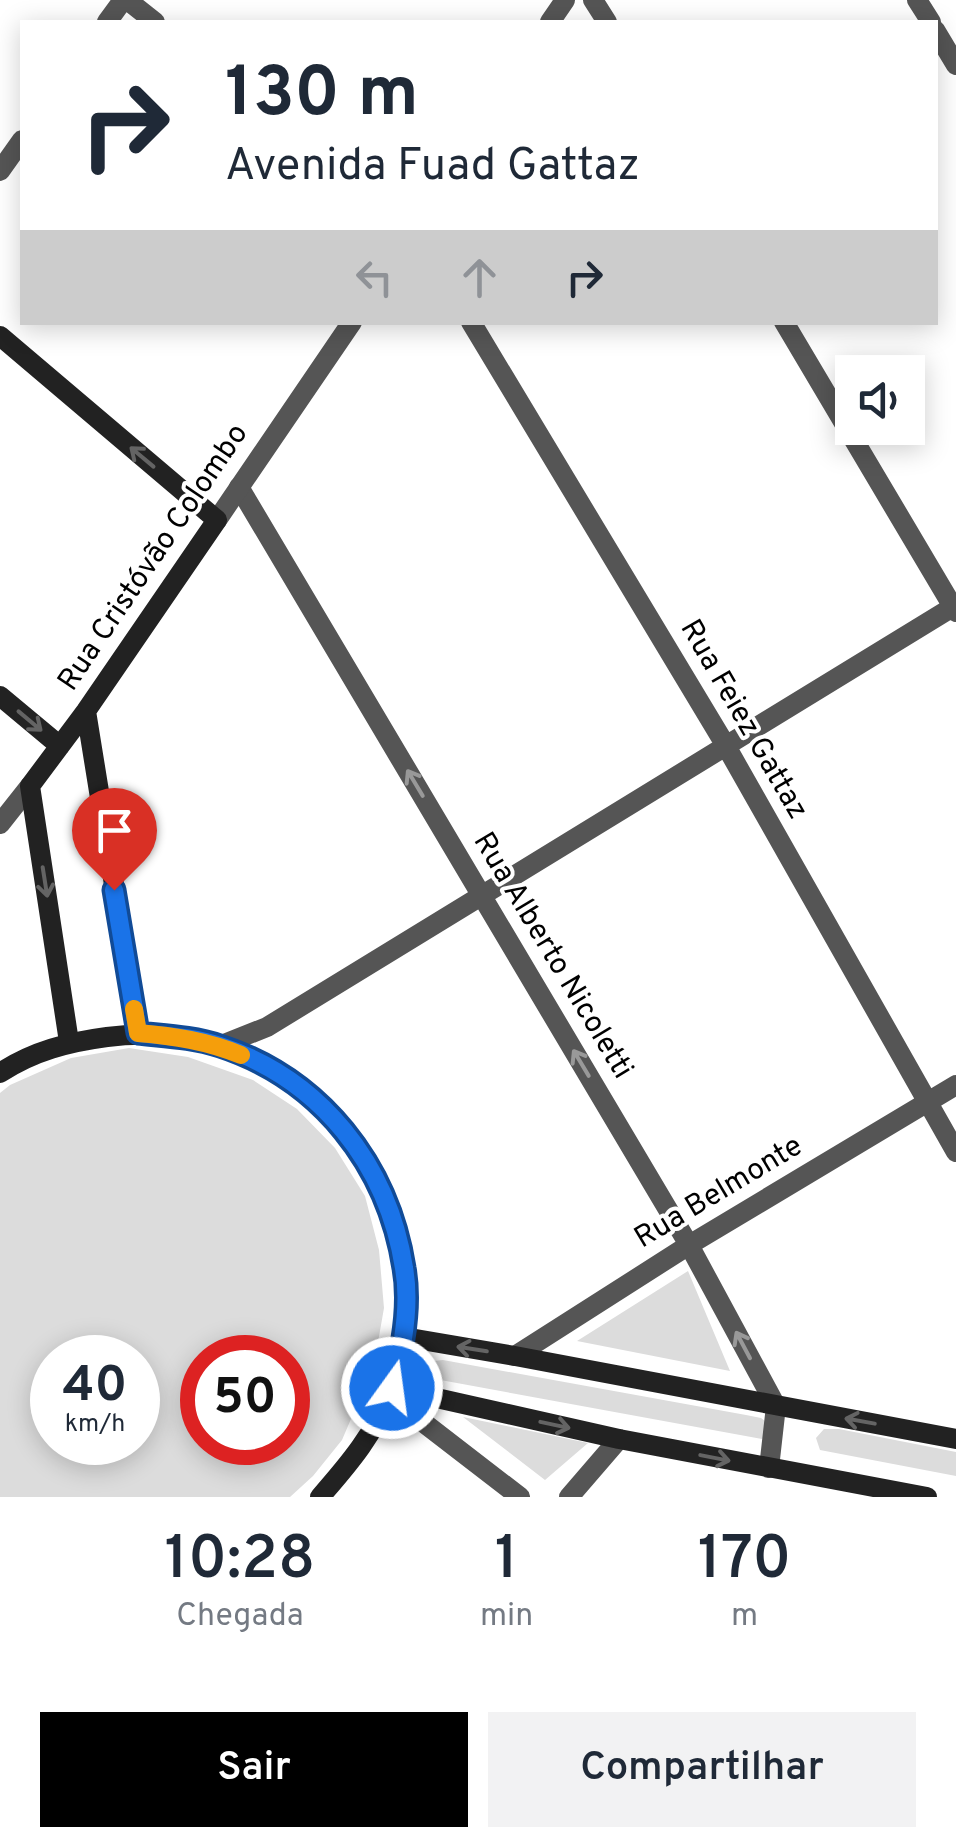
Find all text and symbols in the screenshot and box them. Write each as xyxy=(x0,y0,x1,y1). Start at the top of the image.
text: 130 m xyxy=(225,52,419,141)
icon: right xyxy=(60,60,190,190)
text: Avenida Fuad Gattaz xyxy=(225,139,640,196)
icon: left xyxy=(347,250,402,305)
icon: ahead xyxy=(452,250,507,305)
icon: right xyxy=(557,250,612,305)
map controls xyxy=(835,355,925,445)
button: sound xyxy=(835,355,925,445)
street label: Rua Cristóvão Colombo xyxy=(51,417,257,699)
one-way arrow xyxy=(130,446,156,468)
street label: Rua Feiez Gattaz xyxy=(671,614,815,826)
one-way arrow xyxy=(16,709,42,731)
one-way arrow xyxy=(405,770,425,798)
pin xyxy=(72,788,157,891)
icon: arrive xyxy=(87,803,142,858)
street label: Rua Alberto Nicoletti xyxy=(464,826,640,1086)
one-way arrow xyxy=(36,866,54,898)
one-way arrow xyxy=(571,1049,591,1078)
street label: Rua Belmonte xyxy=(628,1128,810,1258)
one-way arrow xyxy=(733,1330,752,1360)
speed limit sign: 50 xyxy=(180,1335,310,1465)
position arrow xyxy=(340,1336,444,1440)
one-way arrow xyxy=(456,1339,489,1357)
text: 40 xyxy=(62,1356,128,1419)
text: km/h xyxy=(65,1409,125,1441)
one-way arrow xyxy=(844,1411,877,1430)
one-way arrow xyxy=(538,1417,570,1436)
one-way arrow xyxy=(698,1449,730,1468)
text: 10:28 xyxy=(165,1524,315,1600)
text: 1 xyxy=(495,1524,518,1600)
text: 170 xyxy=(698,1524,791,1600)
text: Chegada xyxy=(176,1597,304,1637)
text: min xyxy=(480,1597,533,1637)
text: m xyxy=(731,1597,758,1637)
button: Sair xyxy=(40,1712,468,1827)
button: Compartilhar xyxy=(488,1712,916,1827)

